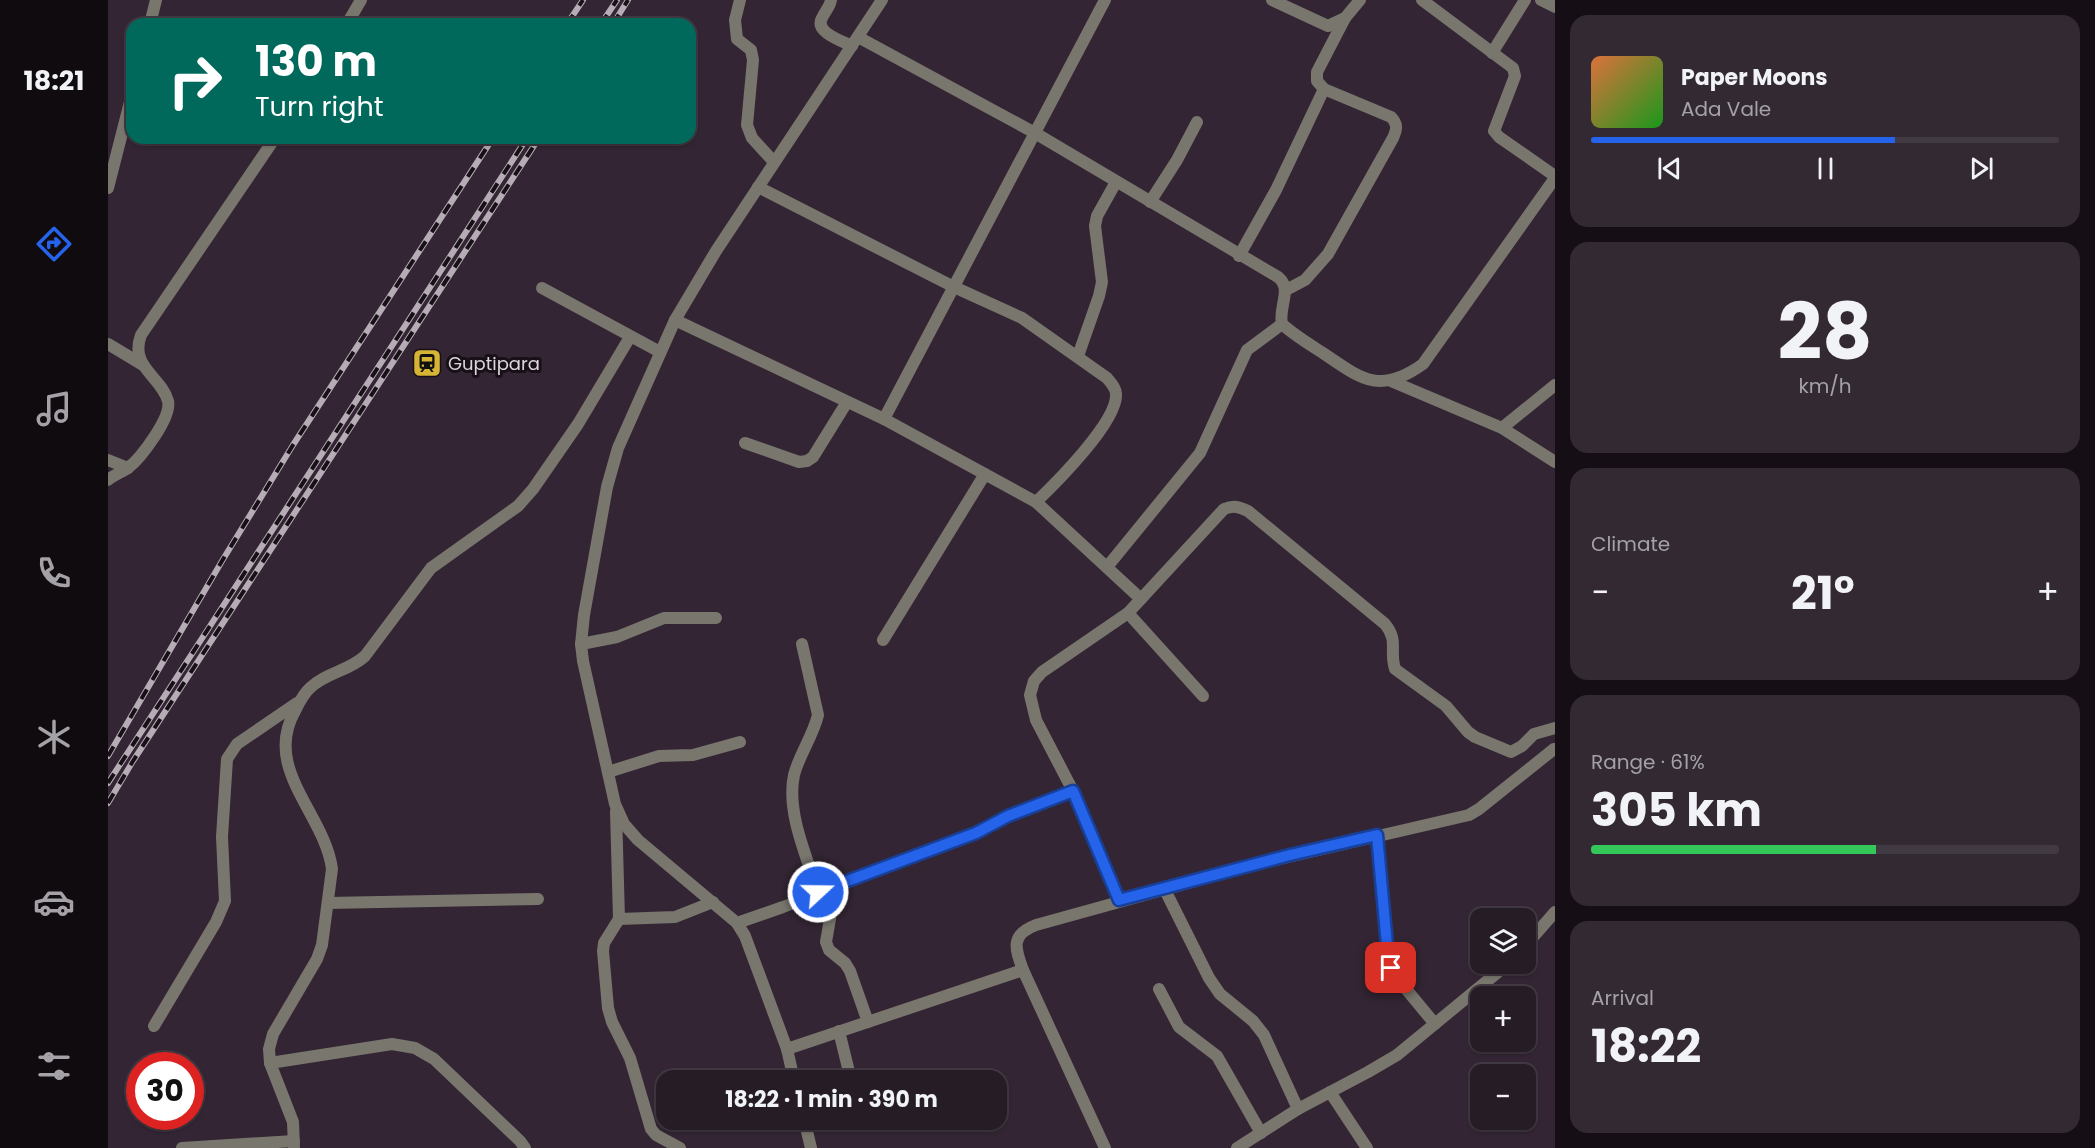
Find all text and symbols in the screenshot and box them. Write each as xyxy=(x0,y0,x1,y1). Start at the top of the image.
text: 130 m xyxy=(255,32,377,91)
icon: right xyxy=(156,42,234,120)
text: 18:21 xyxy=(24,62,84,99)
text: Paper Moons xyxy=(1681,62,1828,93)
text: Turn right xyxy=(255,88,384,125)
text: Ada Vale xyxy=(1681,95,1771,123)
icon: previous xyxy=(1653,152,1686,185)
icon: pause xyxy=(1809,152,1842,185)
icon: next xyxy=(1965,152,1998,185)
icon: directions xyxy=(33,223,75,265)
text: 28 xyxy=(1777,277,1873,386)
station icon: Guptipara xyxy=(411,347,443,379)
place label: Guptipara xyxy=(448,351,540,376)
text: km/h xyxy=(1798,372,1852,400)
icon: music xyxy=(33,388,75,430)
text: Climate xyxy=(1591,530,1670,558)
icon: phone xyxy=(33,552,75,594)
text: 21° xyxy=(1791,562,1855,625)
text: − xyxy=(1591,569,1609,616)
text: + xyxy=(2036,569,2059,616)
icon: climate xyxy=(33,716,75,758)
text: Range · 61% xyxy=(1591,748,1705,776)
text: 305 km xyxy=(1591,779,1762,842)
position arrow xyxy=(786,860,850,924)
icon: car xyxy=(33,881,75,923)
map controls xyxy=(1470,908,1536,1130)
button: layers xyxy=(1470,908,1536,974)
pin xyxy=(1365,942,1416,993)
icon: arrive xyxy=(1374,951,1407,984)
text: Arrival xyxy=(1591,984,1654,1012)
button: + xyxy=(1470,986,1536,1052)
text: 18:22 xyxy=(1591,1015,1701,1078)
icon: filters xyxy=(33,1045,75,1087)
speed limit sign: 30 xyxy=(126,1052,204,1130)
button: − xyxy=(1470,1064,1536,1130)
text: 18:22 · 1 min · 390 m xyxy=(725,1084,938,1115)

